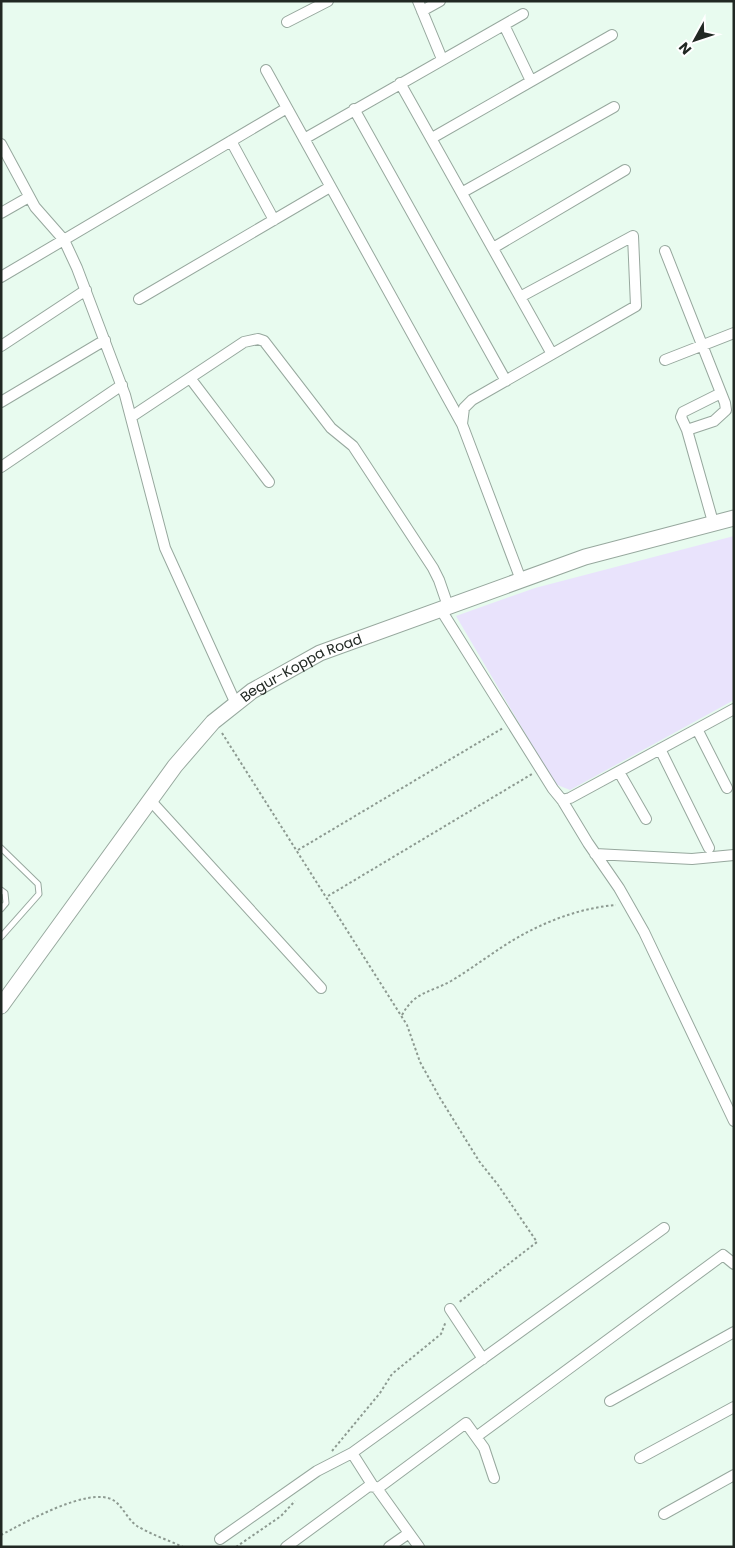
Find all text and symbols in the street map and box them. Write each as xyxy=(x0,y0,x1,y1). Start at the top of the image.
north arrow xyxy=(670,15,720,65)
text: N xyxy=(674,38,696,59)
street label: Begur-Koppa Road xyxy=(236,629,365,707)

